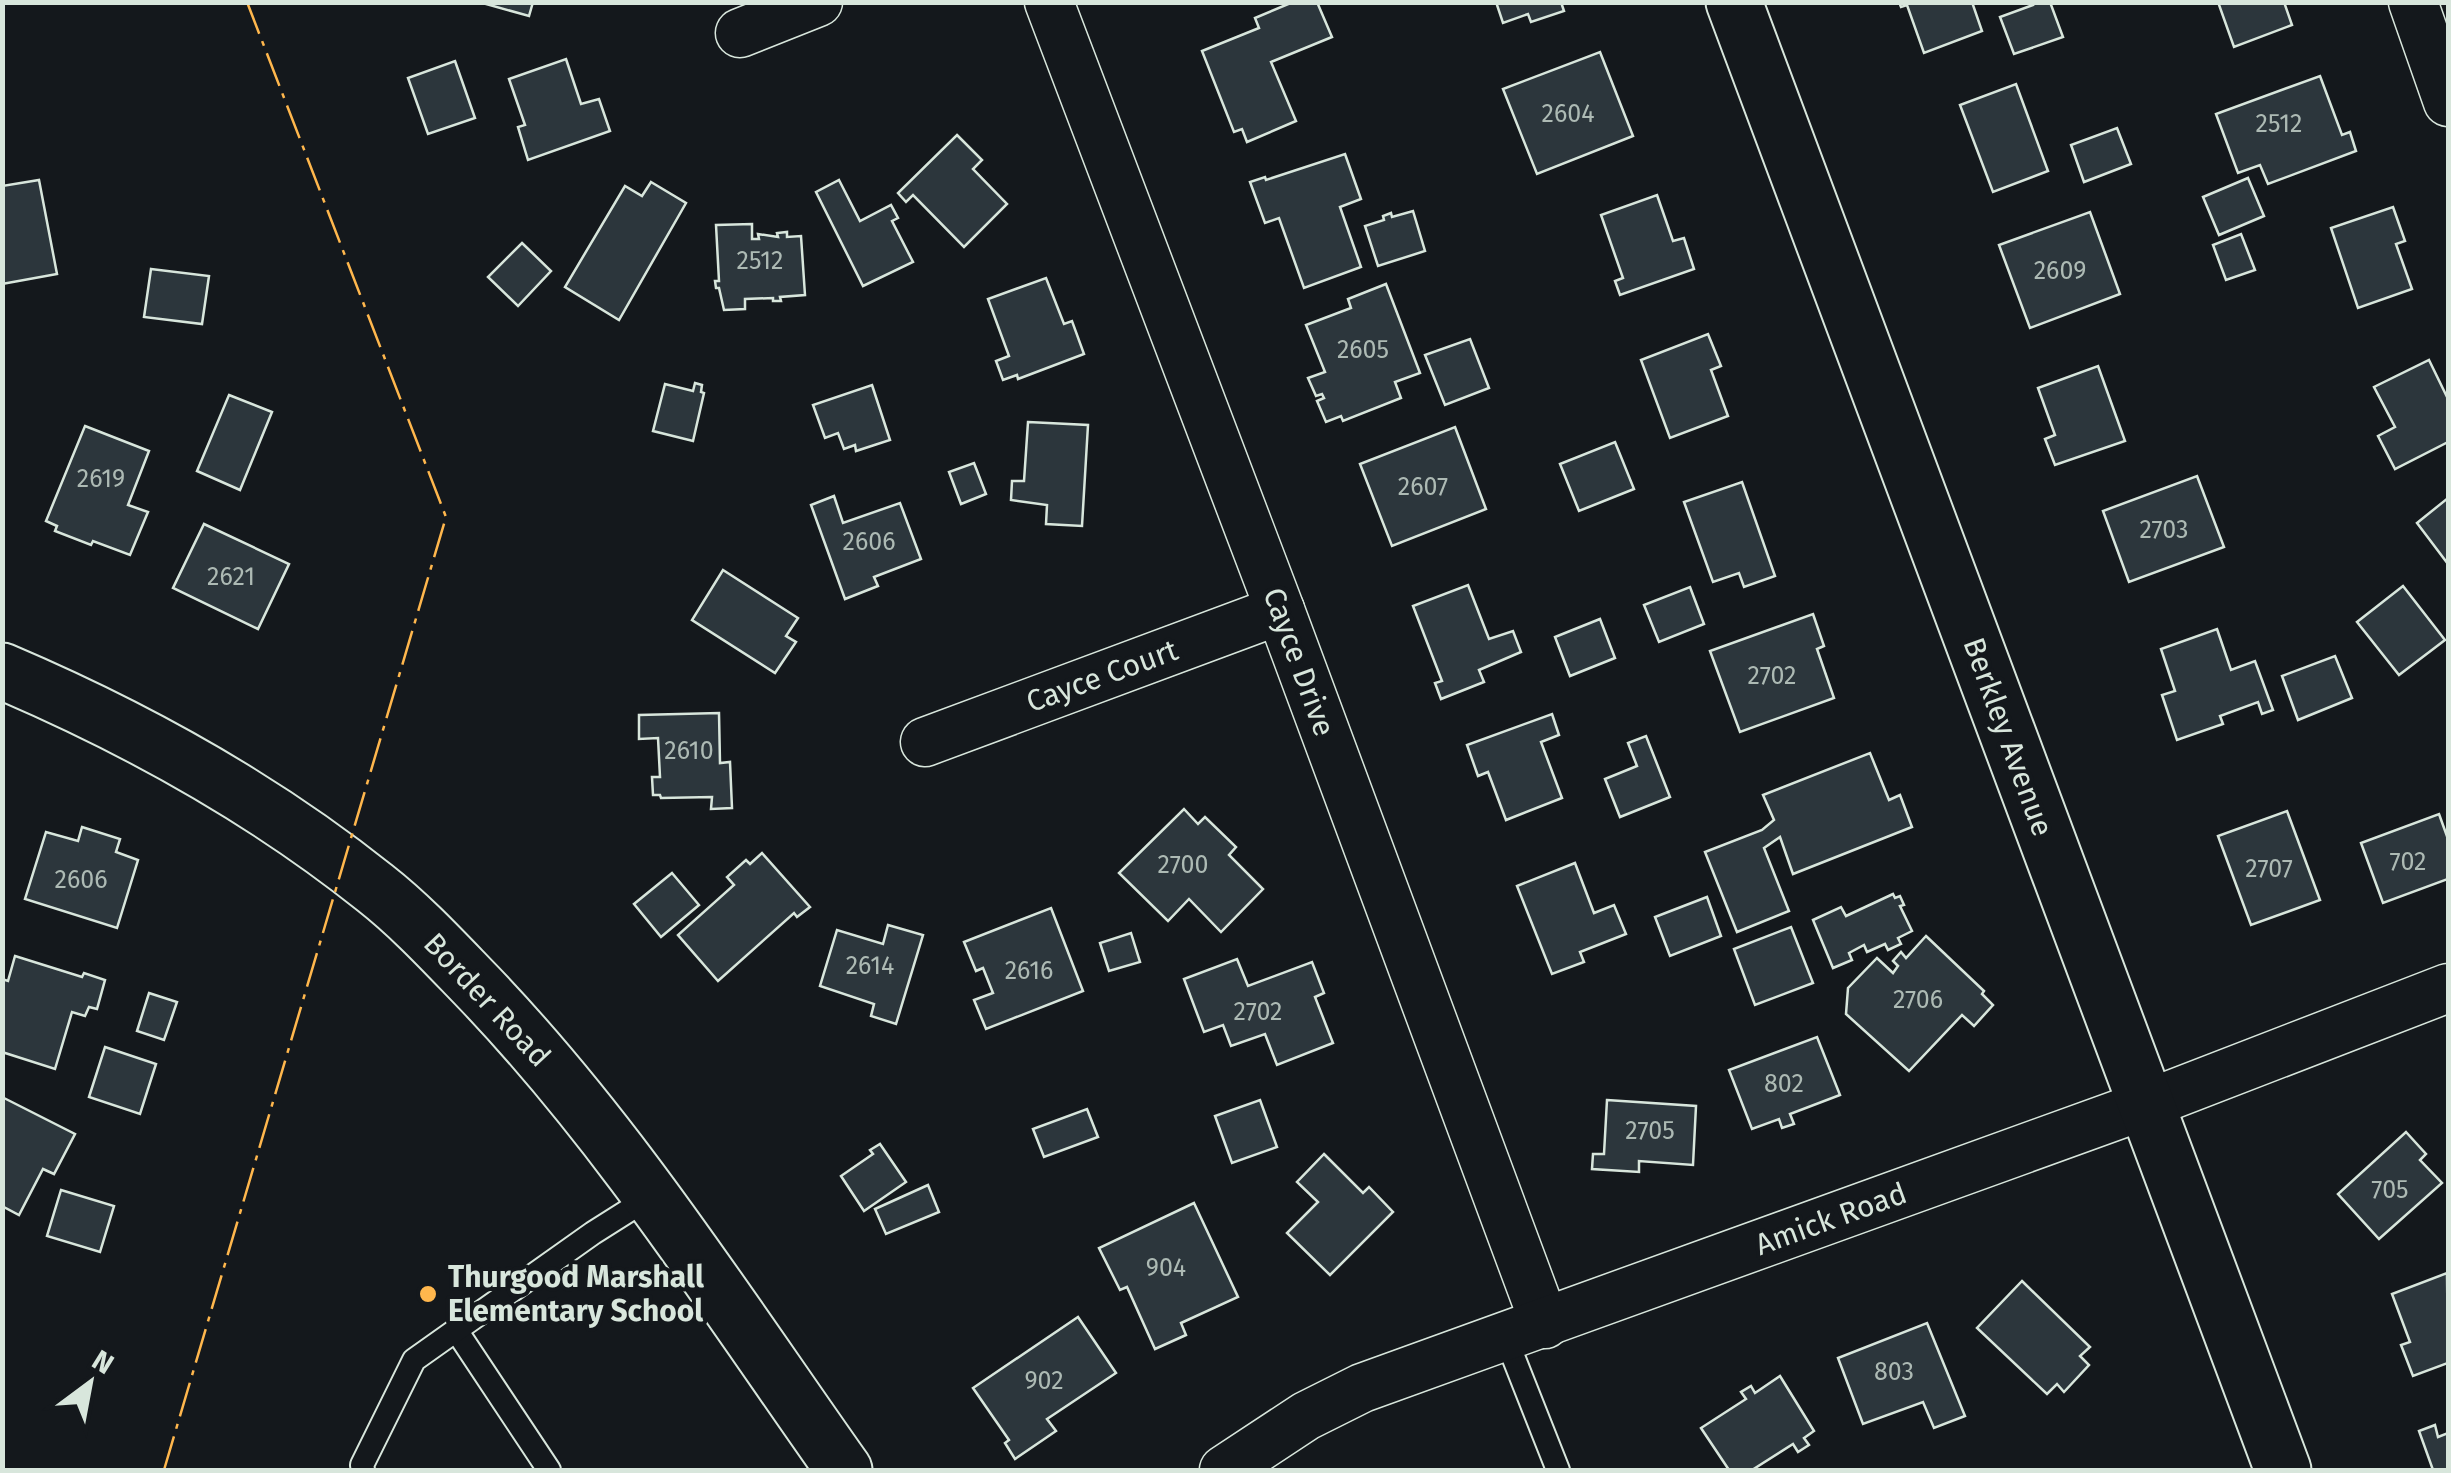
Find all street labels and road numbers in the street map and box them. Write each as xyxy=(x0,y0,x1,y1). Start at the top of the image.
street label: Cayce Drive xyxy=(1256,583,1342,741)
street label: Cayce Court xyxy=(1021,632,1183,720)
street label: Berkley Avenue xyxy=(1955,633,2061,841)
street label: Border Road xyxy=(416,926,558,1074)
street label: Amick Road xyxy=(1751,1175,1911,1263)

